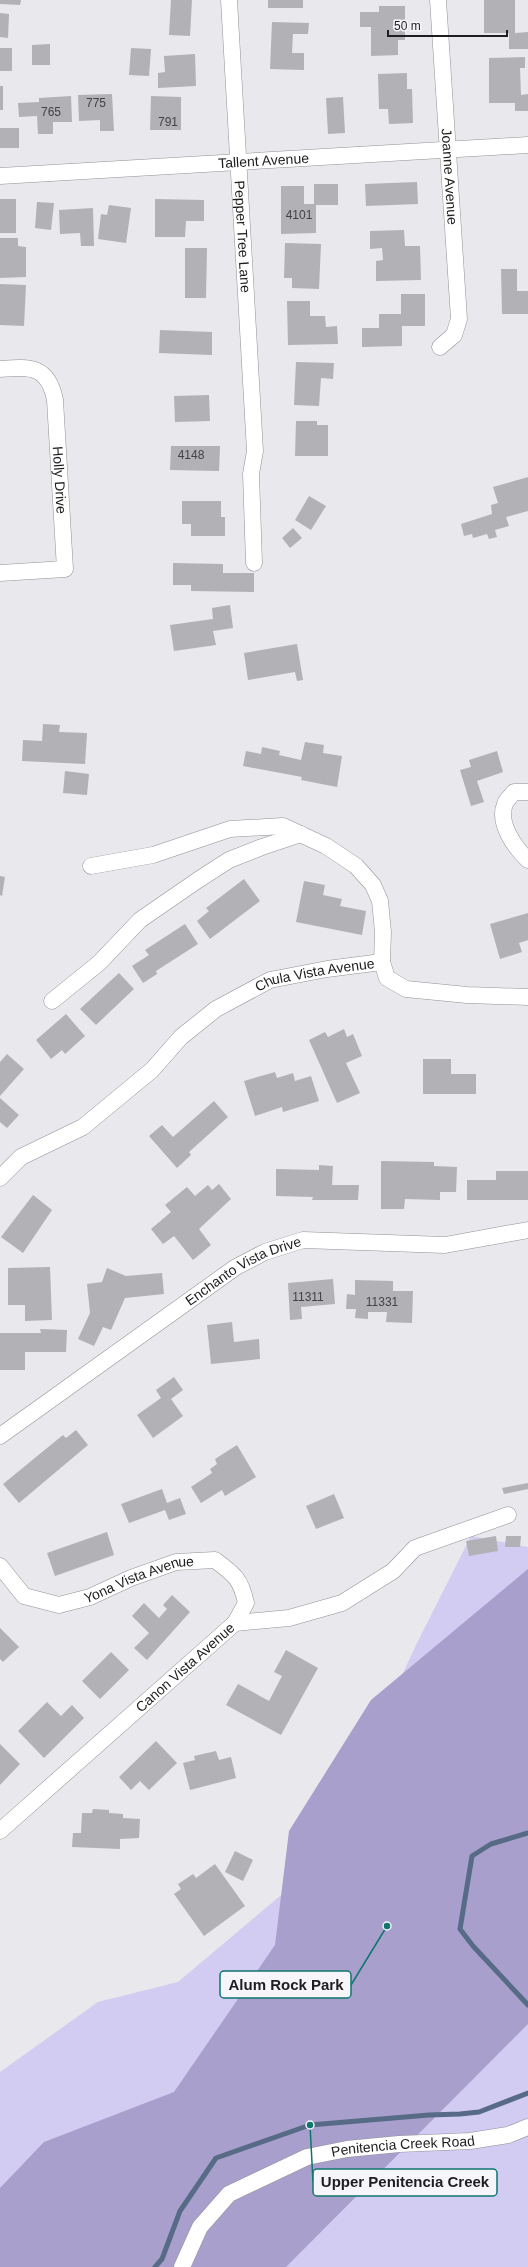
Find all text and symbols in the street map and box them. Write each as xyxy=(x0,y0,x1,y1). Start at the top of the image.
scale bar xyxy=(388,12,507,38)
text: 50 m xyxy=(394,19,421,33)
house number: 775 xyxy=(86,96,106,110)
house number: 765 xyxy=(41,105,61,119)
house number: 791 xyxy=(158,115,178,129)
street label: Joanne Avenue xyxy=(438,128,461,225)
street label: Tallent Avenue xyxy=(218,150,310,171)
street label: Pepper Tree Lane xyxy=(231,180,254,293)
house number: 4101 xyxy=(286,208,313,222)
street label: Holly Drive xyxy=(50,446,70,515)
house number: 4148 xyxy=(178,448,205,462)
street label: Chula Vista Avenue xyxy=(252,955,376,995)
street label: Enchanto Vista Drive xyxy=(182,1233,303,1309)
house number: 11311 xyxy=(292,1290,324,1304)
house number: 11331 xyxy=(366,1295,399,1309)
street label: Yona Vista Avenue xyxy=(82,1553,194,1606)
street label: Canon Vista Avenue xyxy=(132,1619,238,1715)
callout: Alum Rock Park xyxy=(220,1971,351,1998)
text: Alum Rock Park xyxy=(228,1976,344,1993)
street label: Penitencia Creek Road xyxy=(330,2132,476,2160)
callout: Upper Penitencia Creek xyxy=(313,2169,497,2196)
text: Upper Penitencia Creek xyxy=(321,2173,490,2190)

